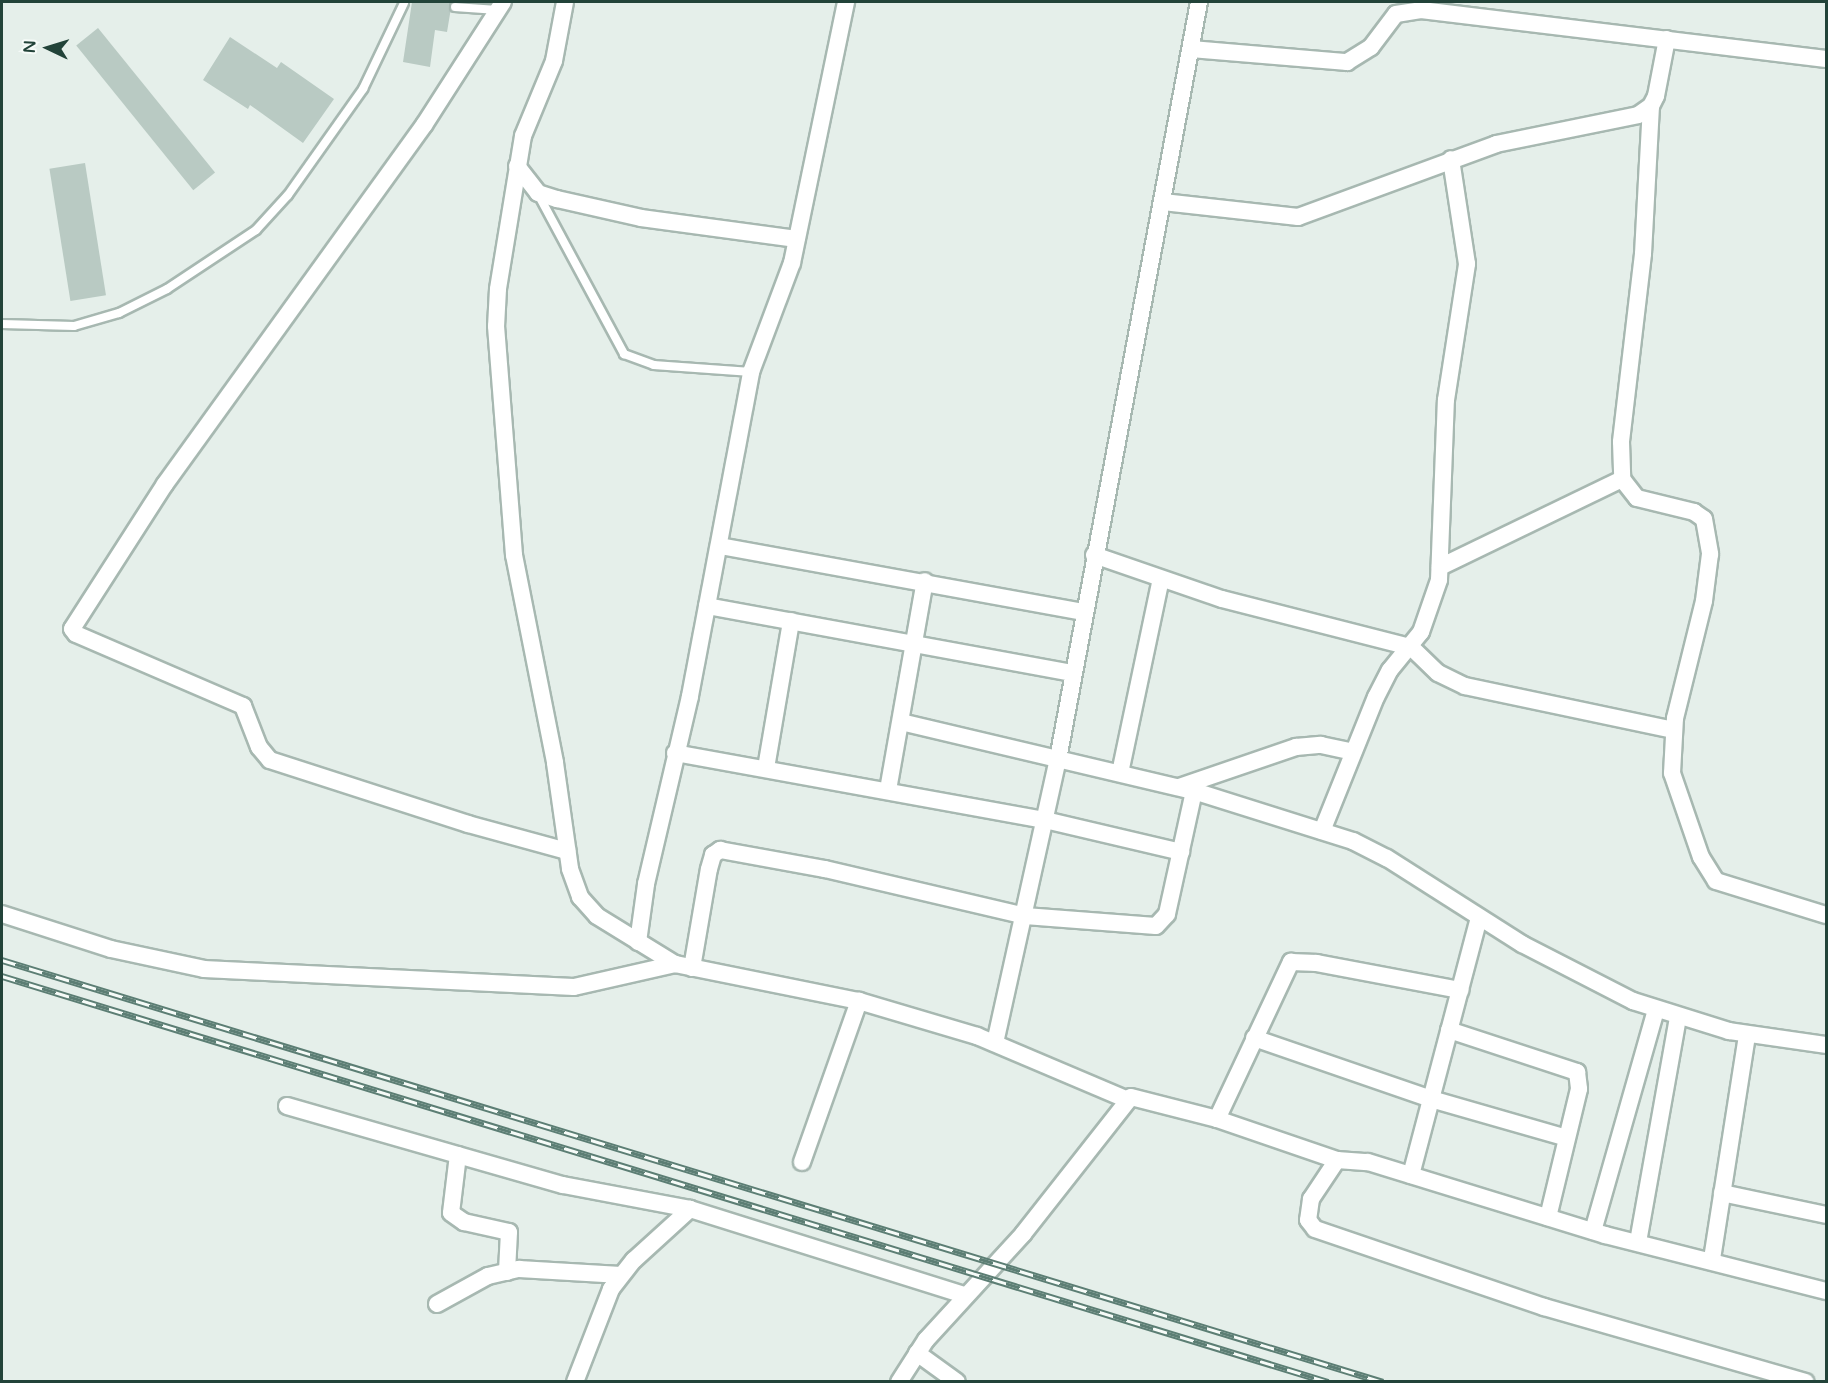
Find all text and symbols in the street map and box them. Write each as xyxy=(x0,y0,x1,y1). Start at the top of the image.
north arrow xyxy=(18,18,78,78)
text: N xyxy=(20,40,40,54)

